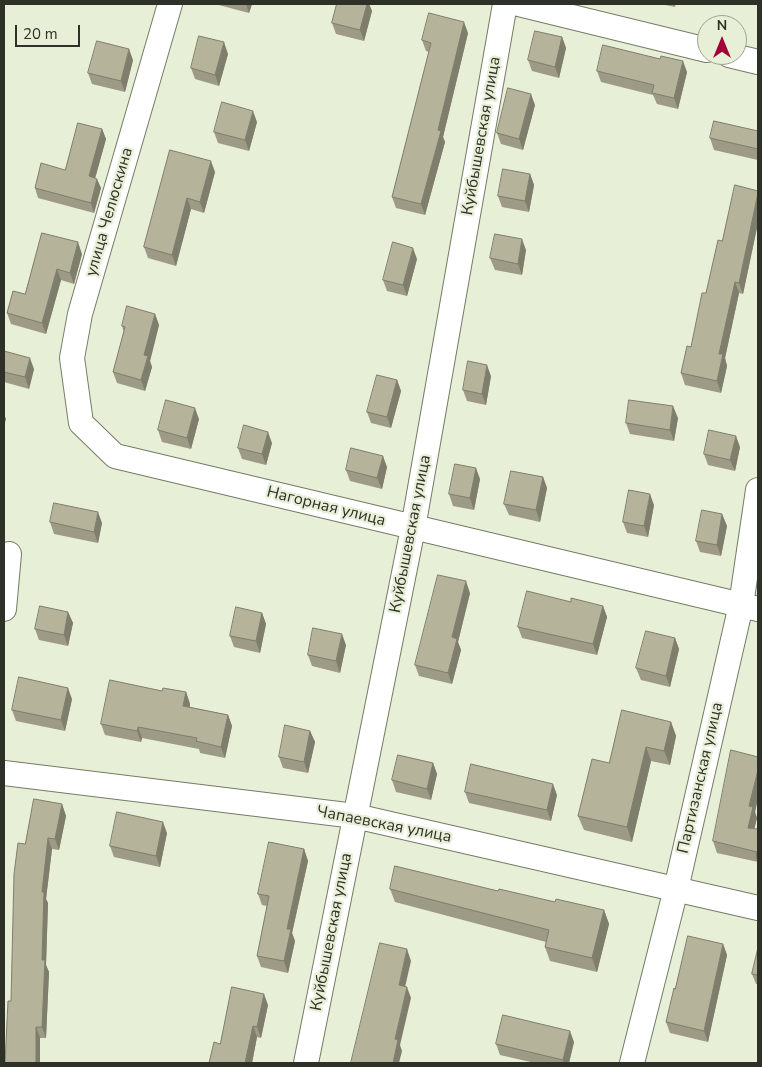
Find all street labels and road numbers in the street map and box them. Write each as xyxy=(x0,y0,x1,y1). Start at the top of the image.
street label: Куйбышевская улица xyxy=(459,55,505,217)
street label: улица Челюскина xyxy=(82,145,138,279)
street label: Куйбышевская улица xyxy=(386,453,436,615)
street label: Нагорная улица xyxy=(265,483,387,531)
street label: Партизанская улица xyxy=(674,701,728,855)
street label: Чапаевская улица xyxy=(315,803,453,847)
street label: Куйбышевская улица xyxy=(307,851,357,1013)

